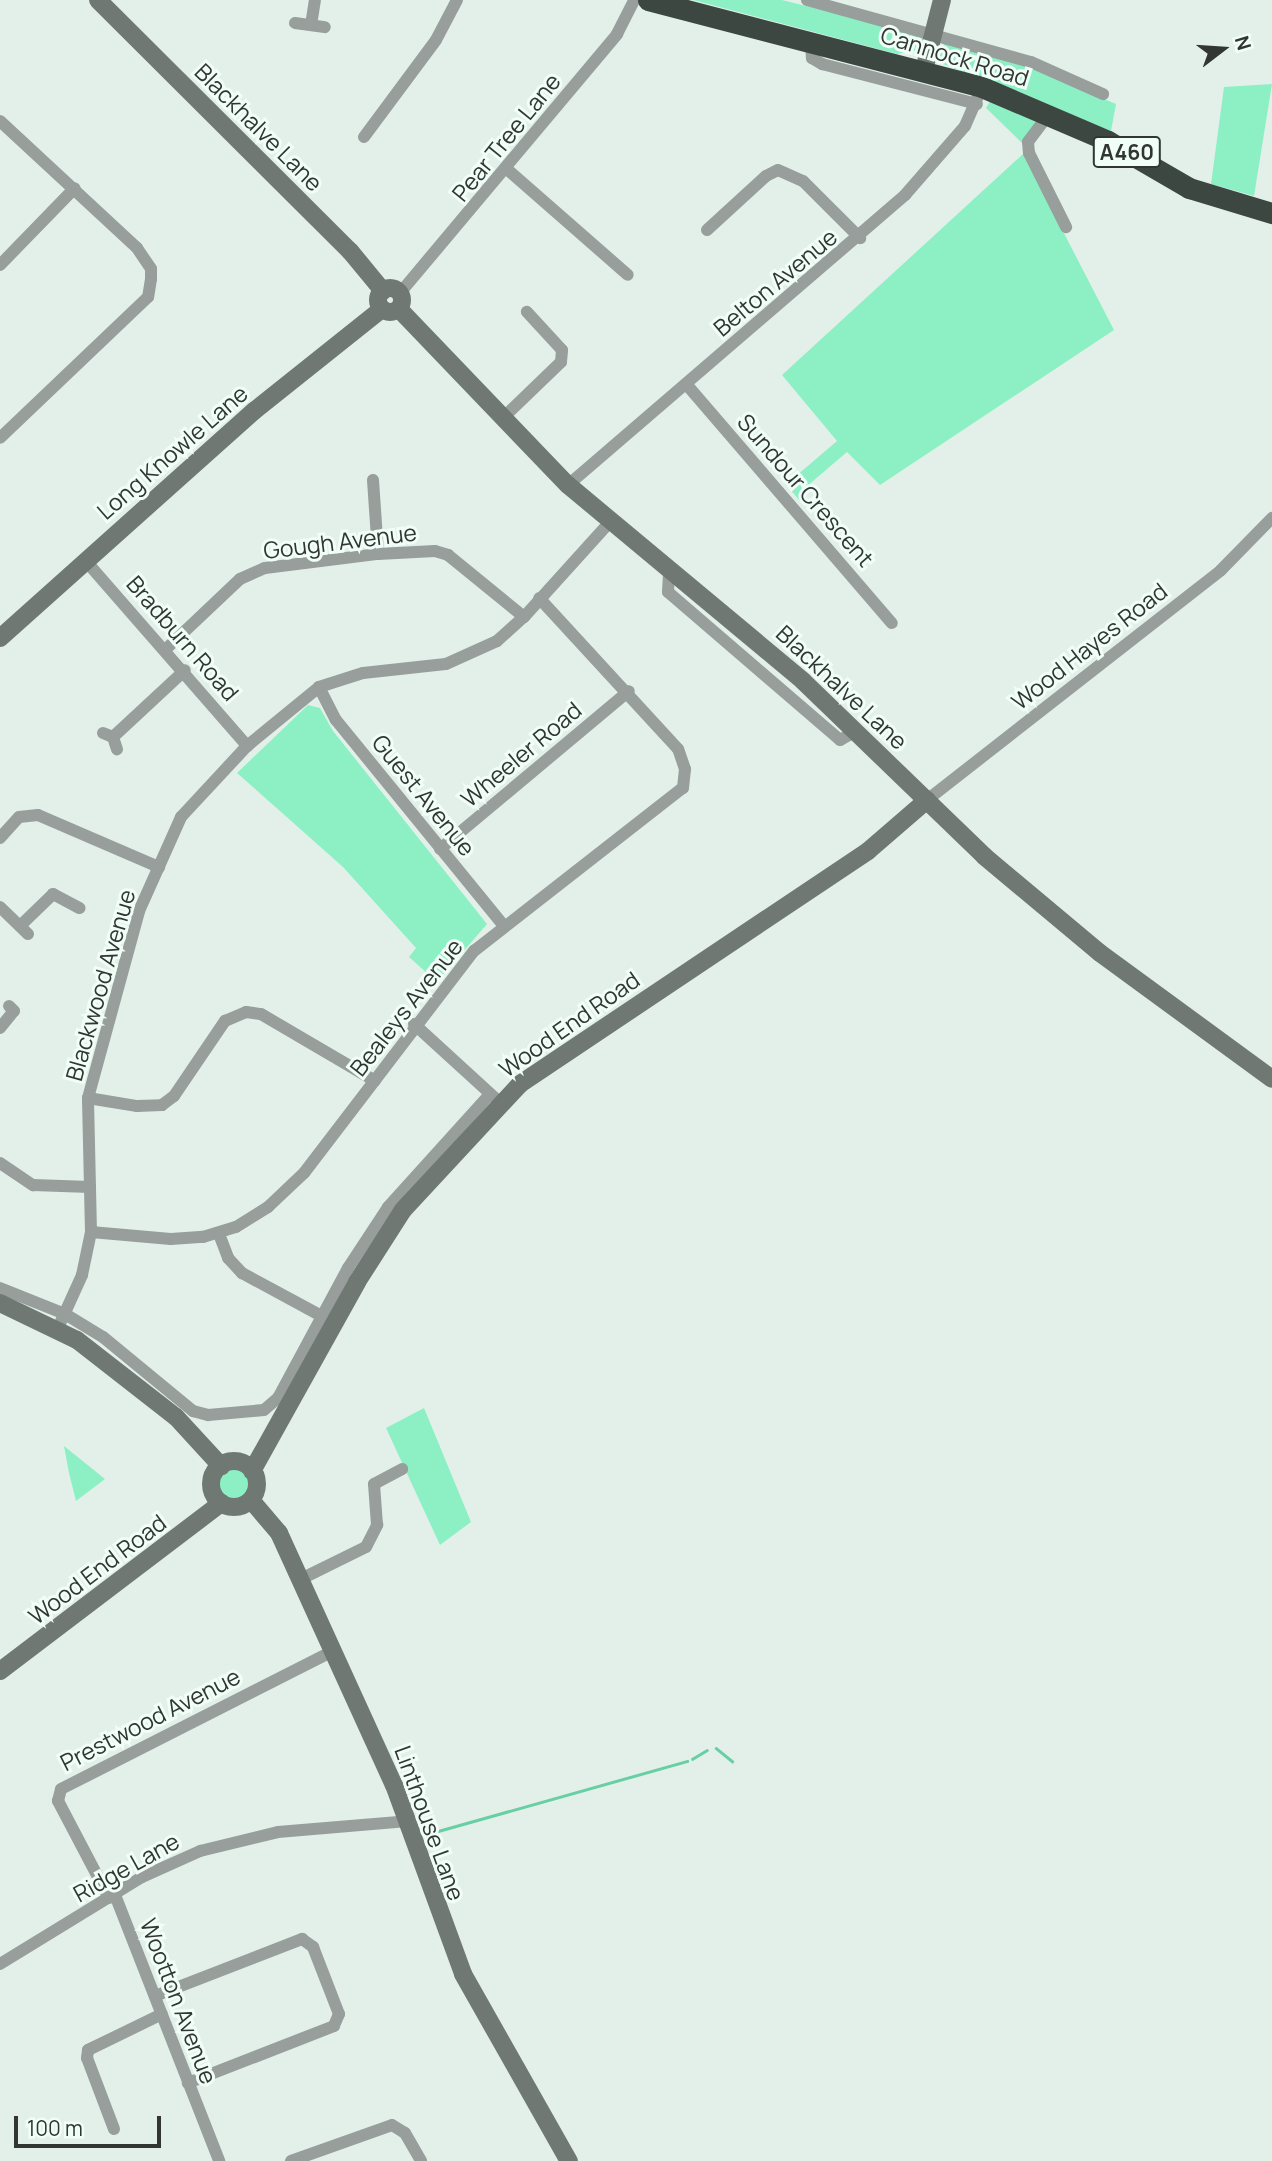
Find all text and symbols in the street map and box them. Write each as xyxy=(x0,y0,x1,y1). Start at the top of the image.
north arrow xyxy=(1188,14,1258,84)
street label: Cannock Road xyxy=(878,20,1032,92)
text: N xyxy=(1229,33,1258,53)
street label: Blackhalve Lane xyxy=(189,57,329,197)
street label: Pear Tree Lane xyxy=(446,68,566,206)
road number: A460 xyxy=(1092,134,1162,170)
street label: Belton Avenue xyxy=(708,222,842,342)
street label: Long Knowle Lane xyxy=(91,379,253,525)
street label: Sundour Crescent xyxy=(732,408,880,572)
street label: Gough Avenue xyxy=(262,518,418,564)
street label: Bradburn Road xyxy=(121,570,245,706)
street label: Wood Hayes Road xyxy=(1006,577,1172,715)
street label: Blackhalve Lane xyxy=(771,619,913,755)
street label: Wheeler Road xyxy=(455,696,587,812)
street label: Guest Avenue xyxy=(367,729,481,861)
street label: Blackwood Avenue xyxy=(59,886,141,1084)
street label: Bealeys Avenue xyxy=(344,933,468,1081)
street label: Wood End Road xyxy=(494,965,644,1083)
street label: Wood End Road xyxy=(23,1508,171,1630)
street label: Prestwood Avenue xyxy=(56,1662,244,1776)
street label: Linthouse Lane xyxy=(389,1742,471,1904)
street label: Ridge Lane xyxy=(68,1827,184,1907)
street label: Wootton Avenue xyxy=(135,1914,223,2088)
scale bar xyxy=(18,2102,164,2146)
text: 100 m xyxy=(27,2114,83,2142)

